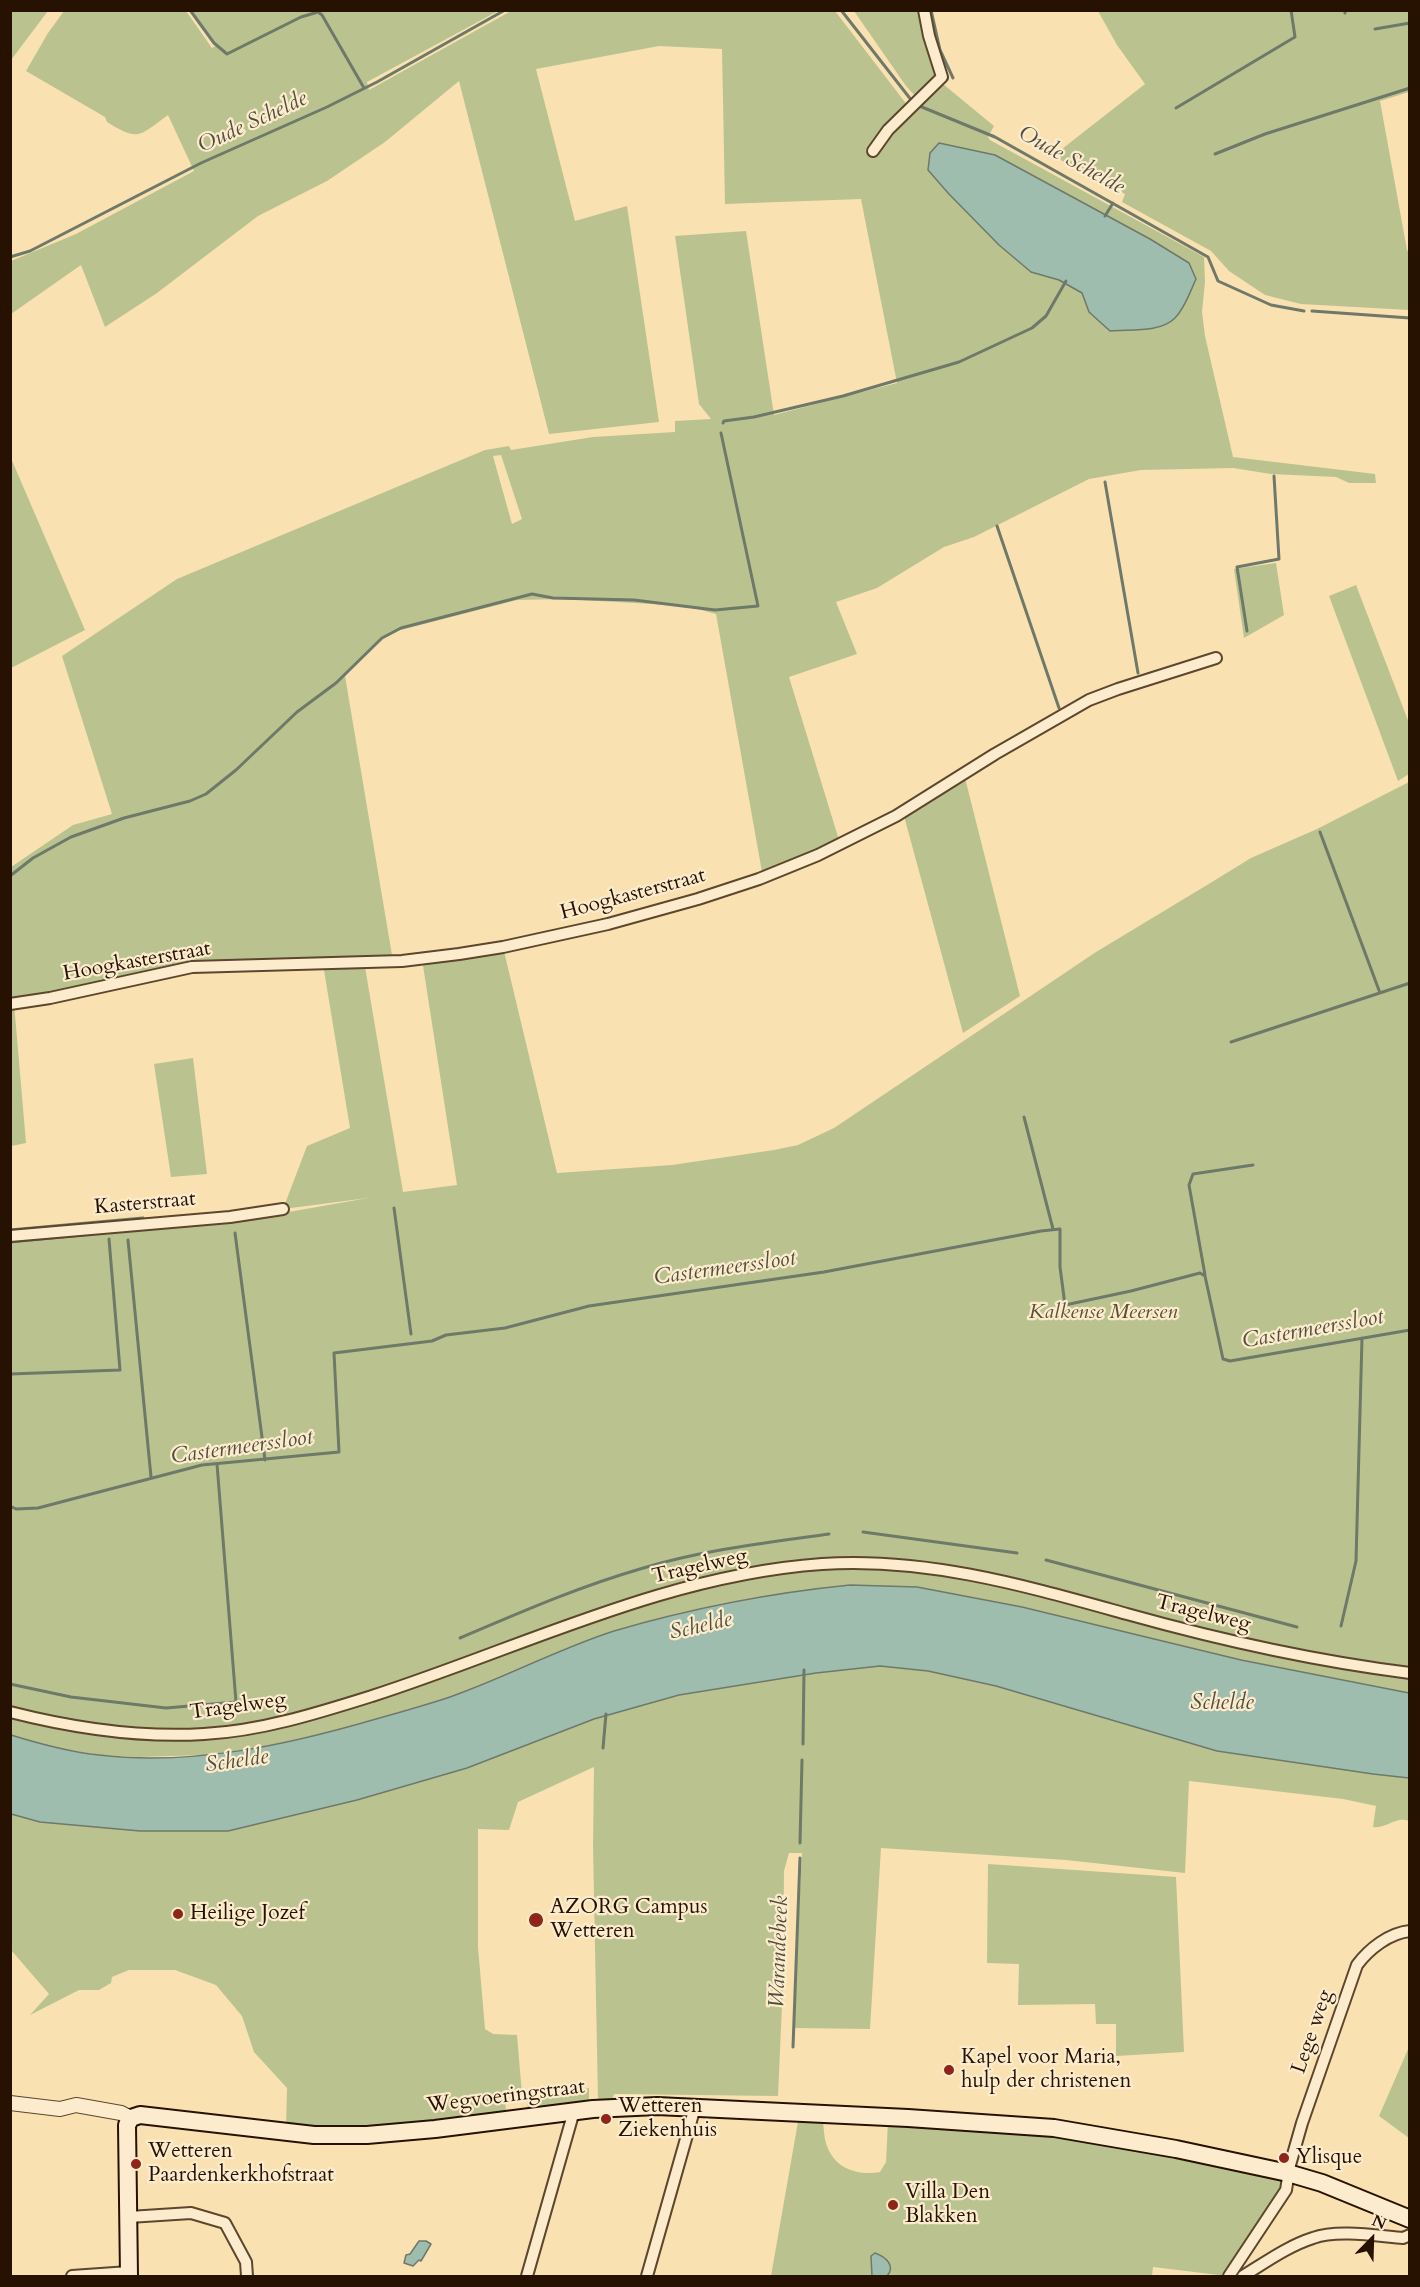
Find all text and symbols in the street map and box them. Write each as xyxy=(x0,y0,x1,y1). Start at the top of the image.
water label: Oude Schelde xyxy=(194,86,312,160)
water label: Oude Schelde xyxy=(1013,121,1129,201)
street label: Hoogkasterstraat xyxy=(558,864,708,926)
street label: Hoogkasterstraat xyxy=(61,937,213,987)
street label: Kasterstraat xyxy=(93,1187,197,1221)
water label: Castermeerssloot xyxy=(652,1246,798,1292)
park label: Kalkense Meersen xyxy=(1029,1300,1177,1326)
water label: Castermeerssloot xyxy=(1240,1305,1386,1355)
water label: Castermeerssloot xyxy=(169,1425,315,1471)
street label: Tragelweg xyxy=(650,1544,750,1590)
street label: Tragelweg xyxy=(1153,1590,1253,1638)
water label: Schelde xyxy=(667,1607,735,1647)
street label: Tragelweg xyxy=(188,1688,288,1726)
water label: Schelde xyxy=(1190,1691,1254,1717)
water label: Schelde xyxy=(204,1745,270,1779)
place label: AZORG Campus Wetteren xyxy=(550,1895,707,1945)
water label: Warandebeek xyxy=(765,1895,795,2009)
place label: Heilige Jozef xyxy=(190,1901,305,1927)
marker: Heilige Jozef xyxy=(171,1907,185,1921)
marker: AZORG Campus Wetteren xyxy=(527,1911,545,1929)
street label: Lege weg xyxy=(1287,1987,1339,2077)
place label: Kapel voor Maria, hulp der christenen xyxy=(961,2045,1131,2095)
marker: Kapel voor Maria, hulp der christenen xyxy=(942,2063,956,2077)
street label: Wegvoeringstraat xyxy=(425,2075,587,2119)
place label: Wetteren Ziekenhuis xyxy=(618,2094,717,2144)
marker: Wetteren Ziekenhuis xyxy=(599,2112,613,2126)
place label: Wetteren Paardenkerkhofstraat xyxy=(148,2139,334,2189)
place label: Ylisque xyxy=(1296,2145,1362,2171)
marker: Ylisque xyxy=(1277,2151,1291,2165)
marker: Wetteren Paardenkerkhofstraat xyxy=(129,2157,143,2171)
place label: Villa Den Blakken xyxy=(905,2180,990,2230)
marker: Villa Den Blakken xyxy=(886,2198,900,2212)
north arrow xyxy=(1342,2209,1402,2269)
text: N xyxy=(1368,2210,1390,2235)

